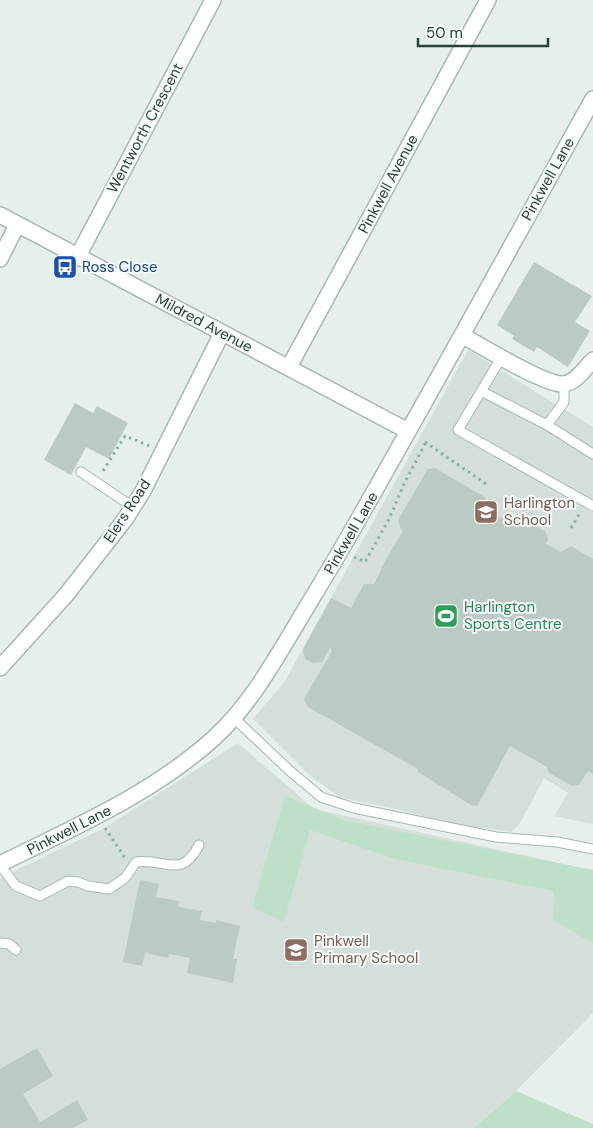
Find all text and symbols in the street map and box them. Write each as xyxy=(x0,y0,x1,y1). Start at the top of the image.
scale bar xyxy=(418,15,548,47)
text: 50 m xyxy=(426,23,463,43)
street label: Wentworth Crescent xyxy=(102,59,188,197)
street label: Pinkwell Avenue xyxy=(353,131,423,237)
street label: Pinkwell Lane xyxy=(517,134,579,224)
bus stop icon: Ross Close xyxy=(52,254,78,280)
place label: Ross Close xyxy=(82,257,157,277)
street label: Mildred Avenue xyxy=(152,289,256,357)
street label: Elers Road xyxy=(99,475,155,547)
street label: Pinkwell Lane xyxy=(319,488,383,578)
place label: Harlington School xyxy=(504,493,575,530)
school or university icon: Harlington School xyxy=(473,499,499,525)
place label: Harlington Sports Centre xyxy=(464,597,562,634)
sports icon: Harlington Sports Centre xyxy=(433,603,459,629)
street label: Pinkwell Lane xyxy=(23,800,115,860)
place label: Pinkwell Primary School xyxy=(314,931,418,968)
school or university icon: Pinkwell Primary School xyxy=(283,937,309,963)

